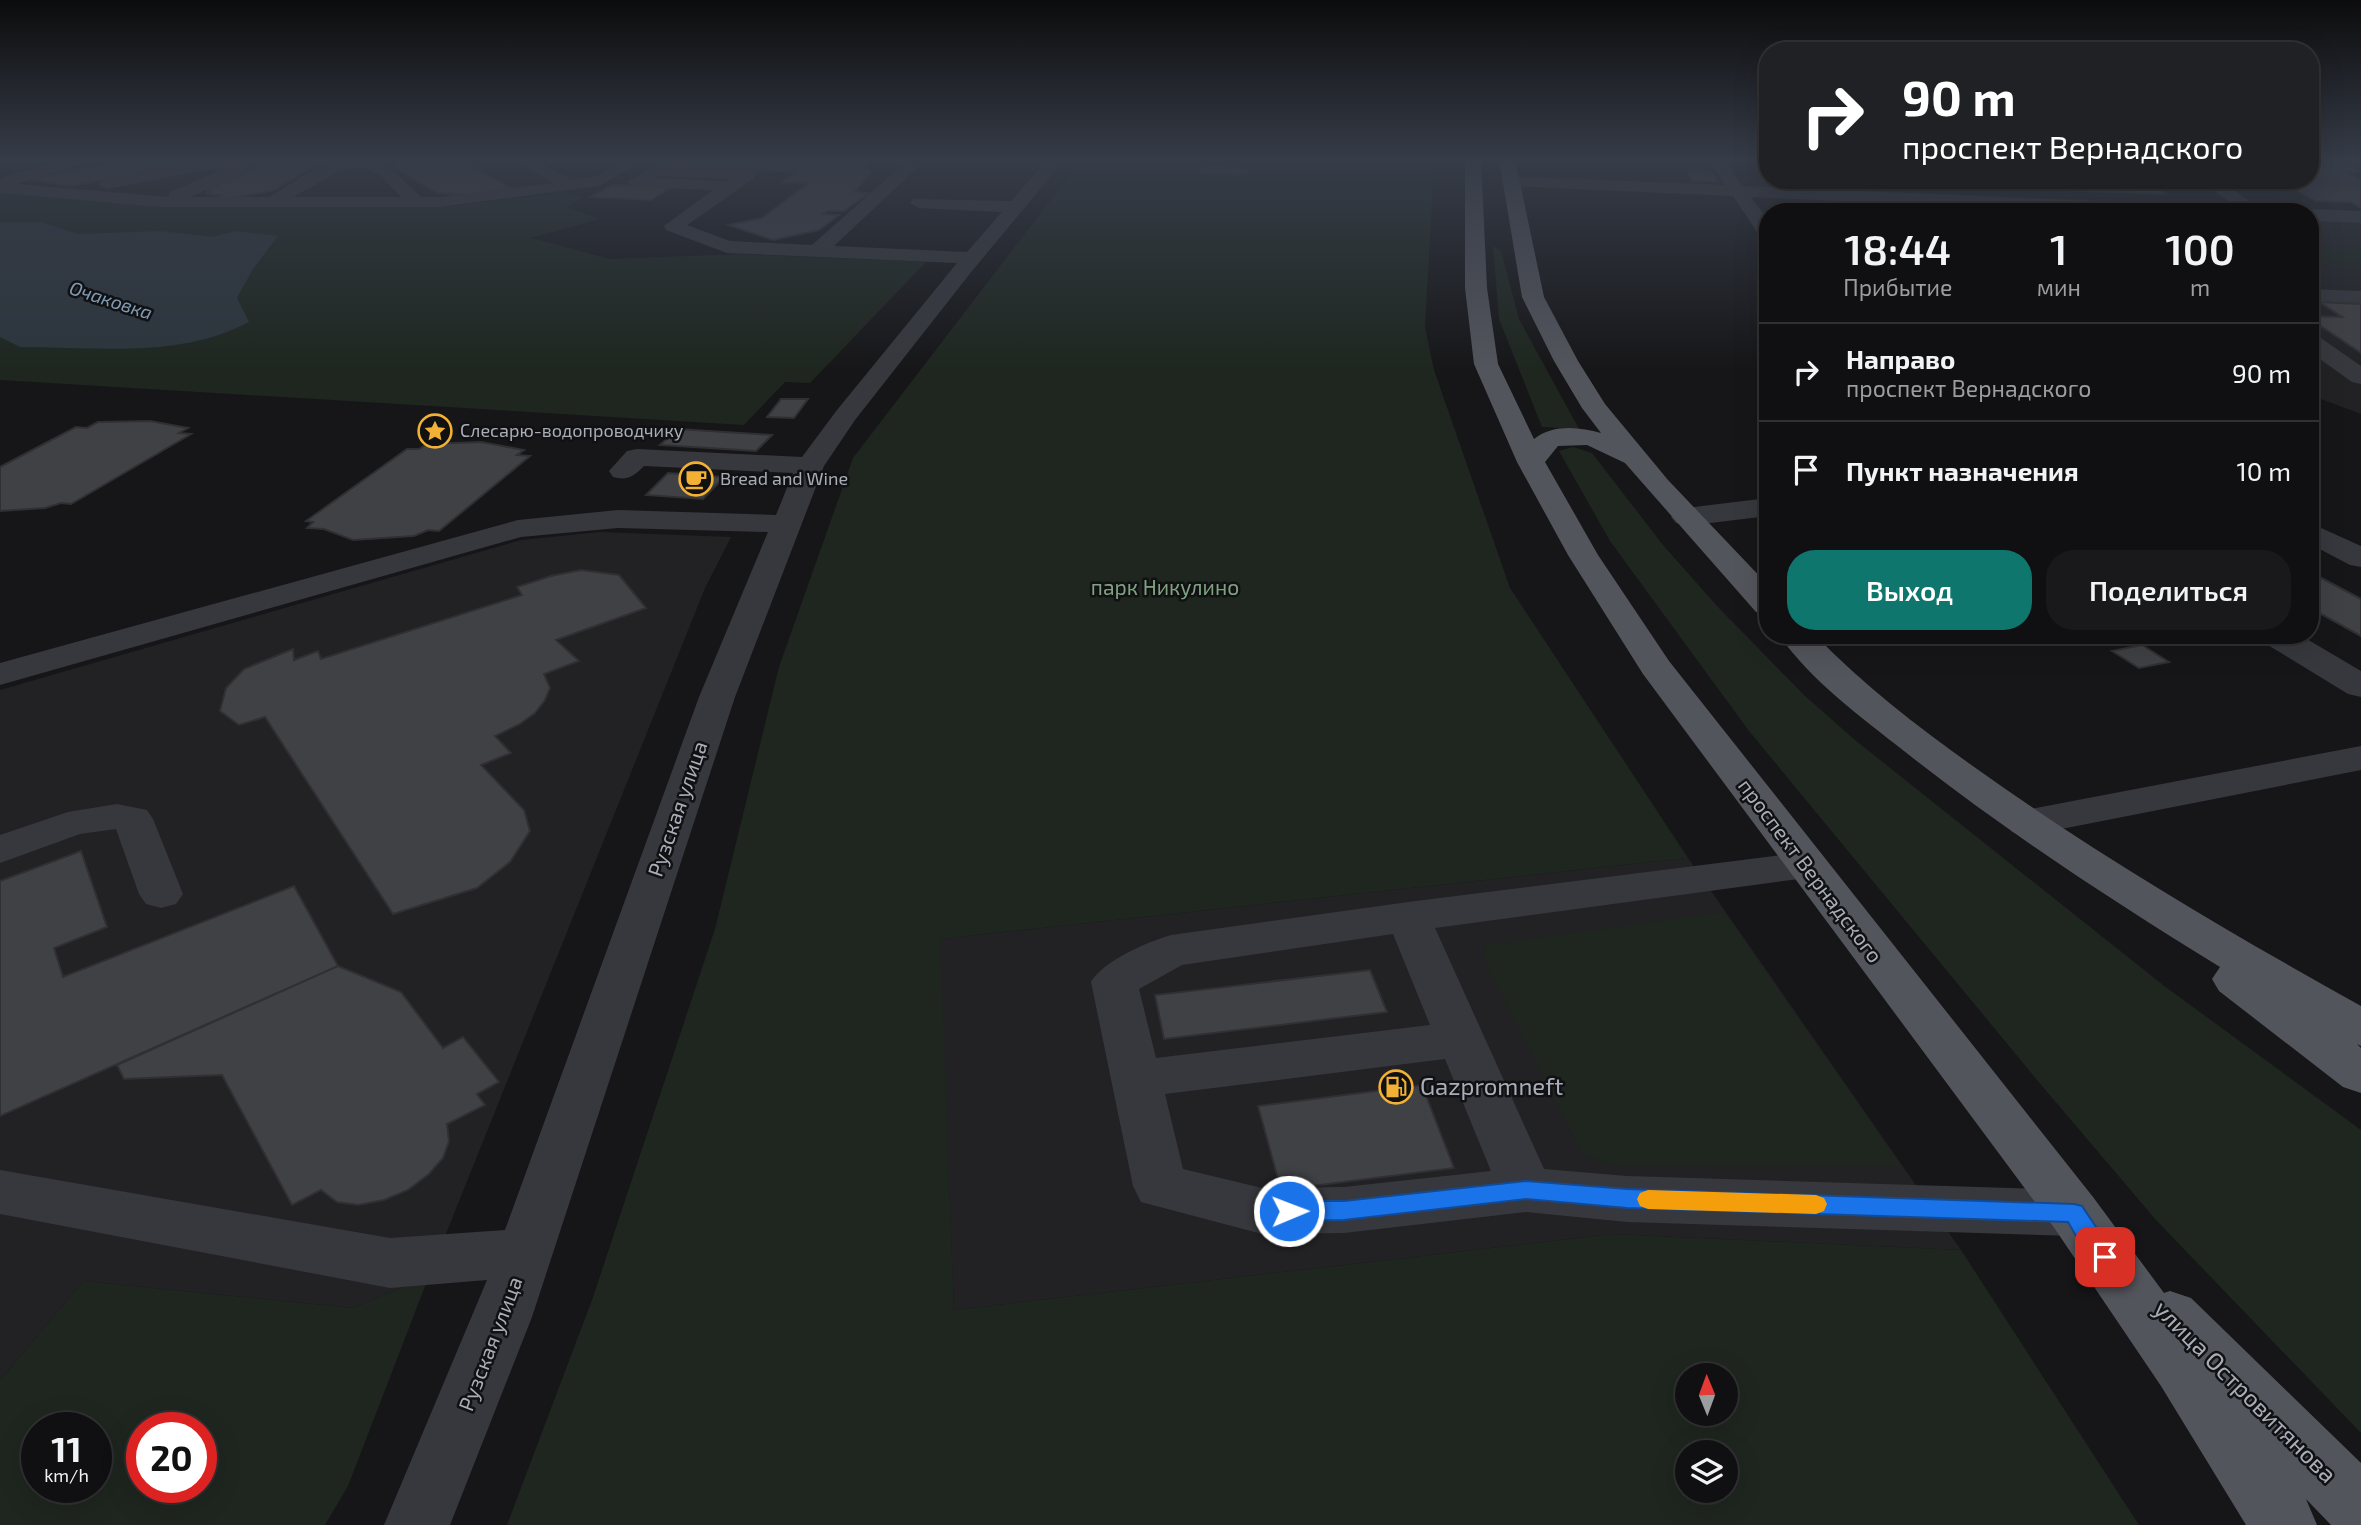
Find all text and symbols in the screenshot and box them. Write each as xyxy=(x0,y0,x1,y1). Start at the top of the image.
text: 90 m xyxy=(1902,67,2016,126)
icon: right xyxy=(1787,70,1878,161)
text: проспект Вернадского xyxy=(1902,127,2243,165)
text: 18:44 xyxy=(1845,223,1951,273)
text: 1 xyxy=(2050,223,2068,273)
text: 100 xyxy=(2165,223,2235,273)
text: Прибытие xyxy=(1843,273,1953,301)
text: мин xyxy=(2037,273,2081,301)
text: m xyxy=(2190,273,2210,301)
water label: Очаковка xyxy=(67,275,156,324)
text: Направо xyxy=(1846,343,1955,374)
icon: right xyxy=(1787,353,1825,391)
text: 90 m xyxy=(2232,357,2291,388)
text: проспект Вернадского xyxy=(1846,374,2091,402)
place icon: Слесарю-водопроводчику xyxy=(416,412,454,450)
place label: Слесарю-водопроводчику xyxy=(460,419,684,441)
icon: arrive xyxy=(1787,451,1825,489)
text: Пункт назначения xyxy=(1846,455,2079,486)
text: 10 m xyxy=(2236,455,2291,486)
cafe icon: Bread and Wine xyxy=(677,460,715,498)
place label: Bread and Wine xyxy=(720,467,848,489)
button: Выход xyxy=(1787,550,2032,630)
button: Поделиться xyxy=(2046,550,2291,630)
park label: парк Никулино xyxy=(1091,574,1239,600)
street label: Рузская улица xyxy=(642,737,712,880)
street label: проспект Вернадского xyxy=(1734,773,1889,967)
fuel station icon: Gazpromneft xyxy=(1377,1068,1415,1106)
place label: Gazpromneft xyxy=(1420,1071,1563,1100)
position arrow xyxy=(1252,1174,1326,1248)
pin xyxy=(2075,1227,2135,1287)
icon: arrive xyxy=(2086,1238,2124,1276)
street label: Рузская улица xyxy=(453,1273,528,1415)
street label: улица Островитянова xyxy=(2148,1294,2343,1489)
north arrow xyxy=(1675,1363,1738,1426)
map controls xyxy=(1675,1363,1738,1503)
speed limit sign: 20 xyxy=(126,1412,217,1503)
text: 11 xyxy=(51,1427,82,1469)
button: layers xyxy=(1675,1440,1738,1503)
text: km/h xyxy=(44,1464,89,1486)

